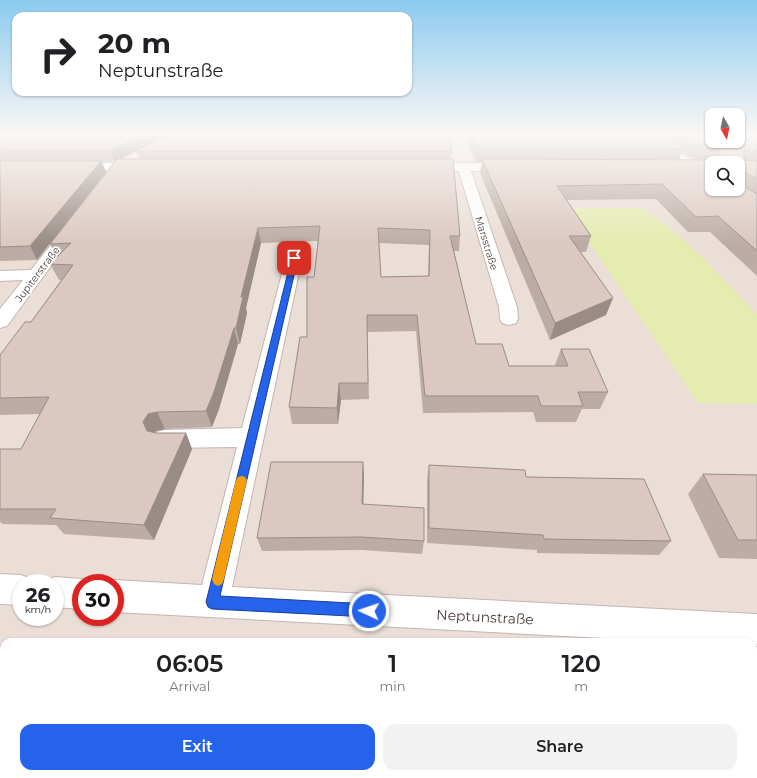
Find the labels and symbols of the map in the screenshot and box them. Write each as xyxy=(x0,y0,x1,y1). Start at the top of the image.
north arrow xyxy=(705,108,745,148)
street label: Marsstraße xyxy=(472,215,501,272)
pin xyxy=(277,241,311,275)
street label: Jupiterstraße xyxy=(12,244,63,305)
speed limit sign: 30 xyxy=(72,574,124,626)
position arrow xyxy=(348,590,390,632)
street label: Neptunstraße xyxy=(436,605,534,629)

